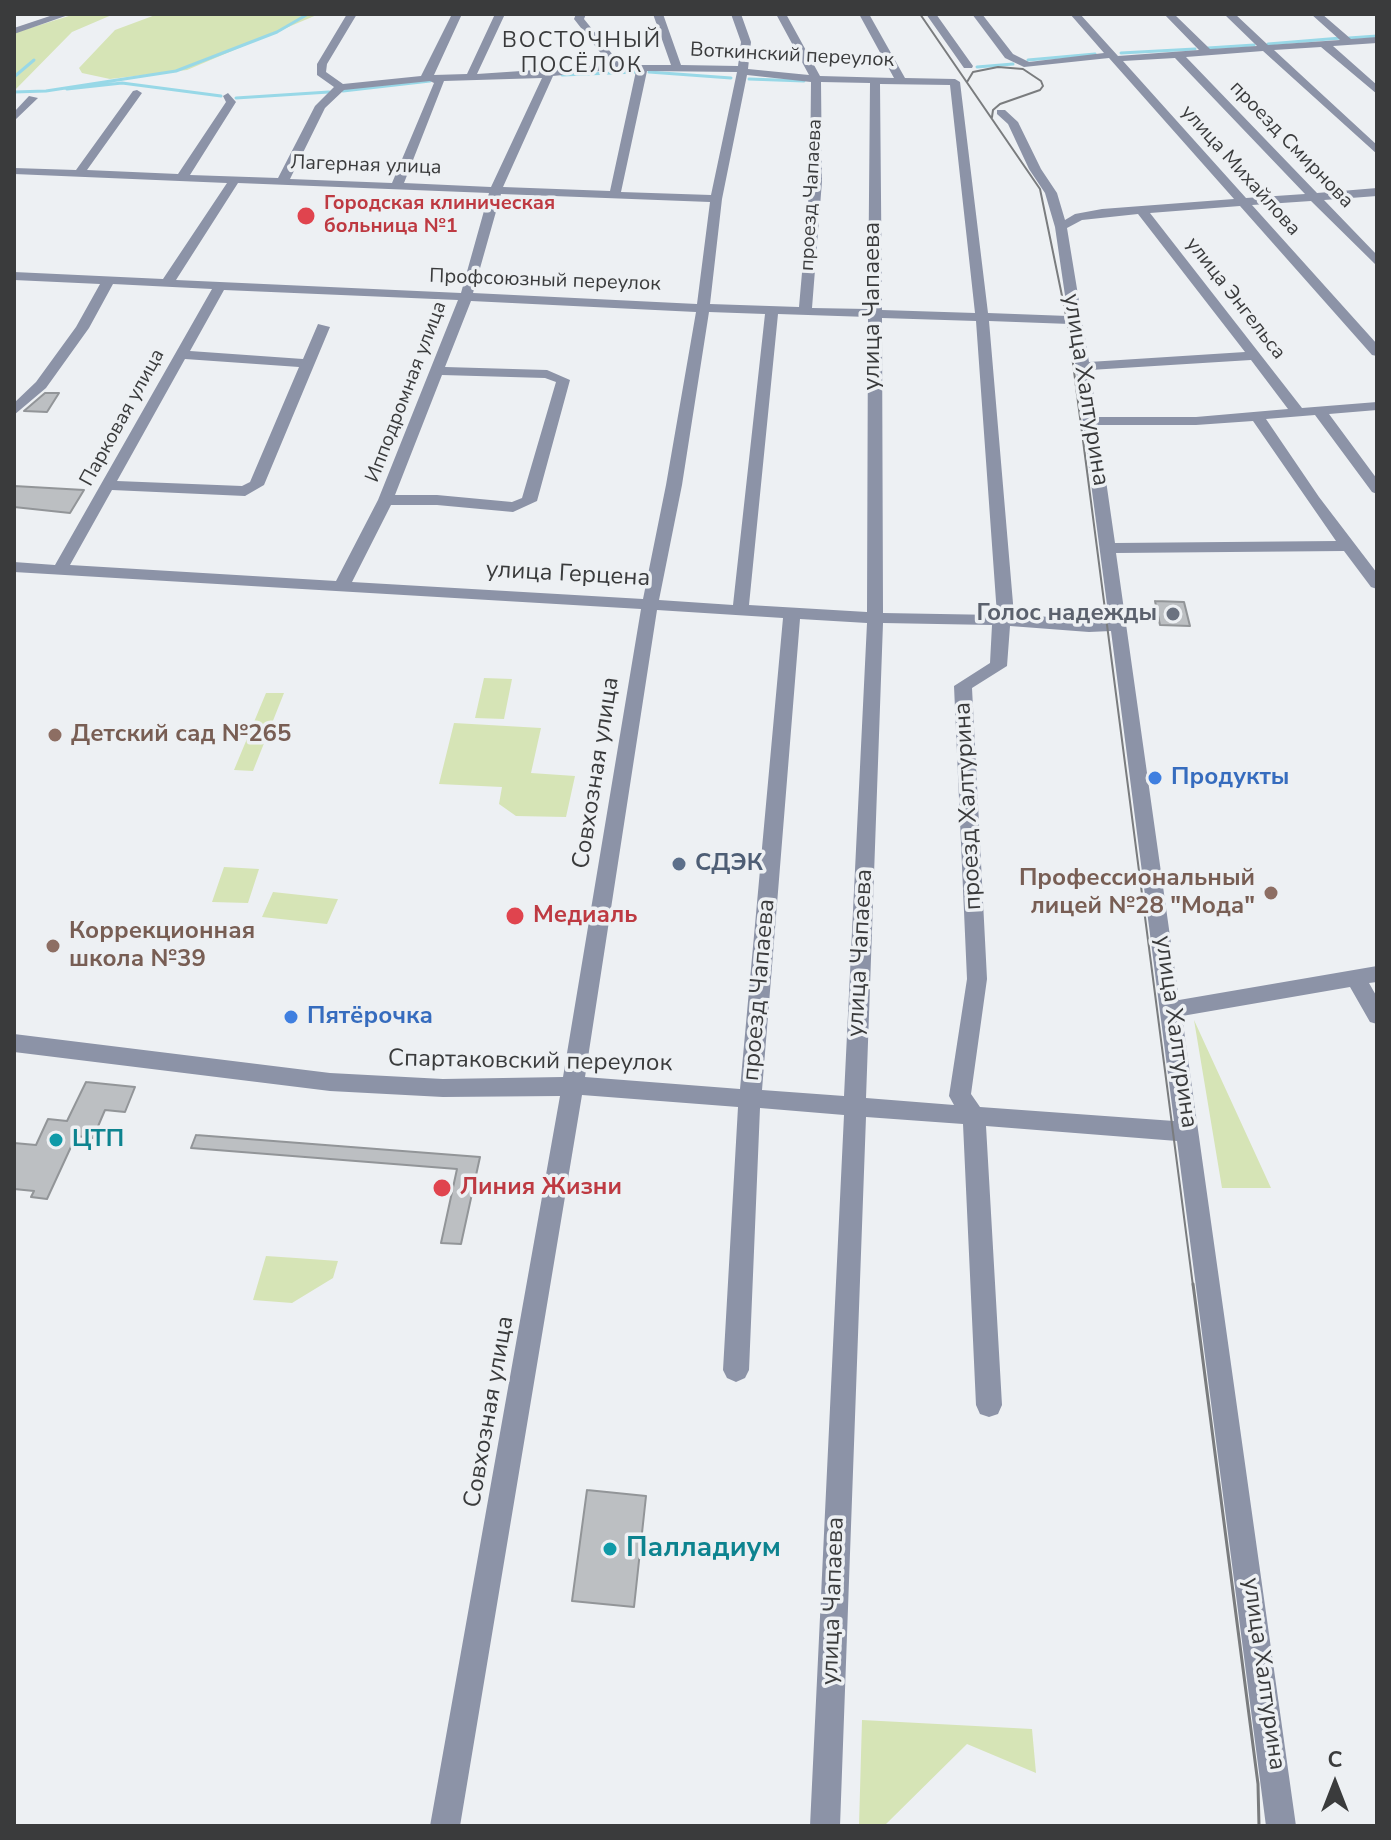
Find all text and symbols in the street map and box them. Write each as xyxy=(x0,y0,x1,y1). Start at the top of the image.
district label: ВОСТОЧНЫЙ ПОСЁЛОК xyxy=(502,29,662,80)
street label: Воткинский переулок xyxy=(689,39,895,73)
street label: проезд Смирнова xyxy=(1224,76,1358,214)
street label: улица Михайлова xyxy=(1175,101,1305,241)
street label: проезд Чапаева xyxy=(796,118,828,272)
street label: Лагерная улица xyxy=(290,151,442,181)
place label: Городская клиническая больница №1 xyxy=(324,192,555,239)
marker: Городская клиническая больница №1 xyxy=(295,205,317,227)
street label: улица Чапаева xyxy=(859,222,887,390)
street label: улица Энгельса xyxy=(1180,233,1290,365)
street label: Профсоюзный переулок xyxy=(429,265,661,297)
street label: улица Халтурина xyxy=(1056,292,1114,488)
street label: Ипподромная улица xyxy=(361,298,453,486)
street label: Парковая улица xyxy=(75,345,171,491)
street label: улица Герцена xyxy=(485,556,651,594)
place label: Голос надежды xyxy=(976,600,1157,628)
marker: Голос надежды xyxy=(1164,605,1182,623)
street label: Совхозная улица xyxy=(568,675,626,871)
street label: проезд Халтурина xyxy=(949,701,989,911)
place label: Детский сад №265 xyxy=(71,721,291,749)
marker: Детский сад №265 xyxy=(46,726,64,744)
place label: Продукты xyxy=(1171,764,1289,792)
marker: Продукты xyxy=(1146,769,1164,787)
place label: СДЭК xyxy=(695,850,763,878)
marker: СДЭК xyxy=(670,855,688,873)
place label: Профессиональный лицей №28 "Мода" xyxy=(1019,865,1255,921)
street label: улица Чапаева xyxy=(842,868,880,1038)
marker: Профессиональный лицей №28 "Мода" xyxy=(1262,884,1280,902)
street label: проезд Чапаева xyxy=(738,898,782,1082)
place label: Медиаль xyxy=(533,902,638,930)
marker: Медиаль xyxy=(504,905,526,927)
place label: Коррекционная школа №39 xyxy=(69,918,255,974)
street label: улица Халтурина xyxy=(1147,934,1203,1130)
marker: Коррекционная школа №39 xyxy=(44,937,62,955)
place label: Пятёрочка xyxy=(307,1003,433,1031)
marker: Пятёрочка xyxy=(282,1008,300,1026)
street label: Спартаковский переулок xyxy=(388,1045,672,1079)
place label: ЦТП xyxy=(72,1126,124,1154)
marker: ЦТП xyxy=(47,1131,65,1149)
place label: Линия Жизни xyxy=(460,1174,622,1202)
marker: Линия Жизни xyxy=(431,1177,453,1199)
street label: Совхозная улица xyxy=(459,1314,521,1510)
street label: улица Чапаева xyxy=(817,1516,851,1686)
place label: Палладиум xyxy=(626,1532,781,1566)
marker: Палладиум xyxy=(601,1540,619,1558)
street label: улица Халтурина xyxy=(1235,1576,1291,1772)
north arrow xyxy=(1295,1744,1375,1824)
text: С xyxy=(1328,1745,1342,1775)

